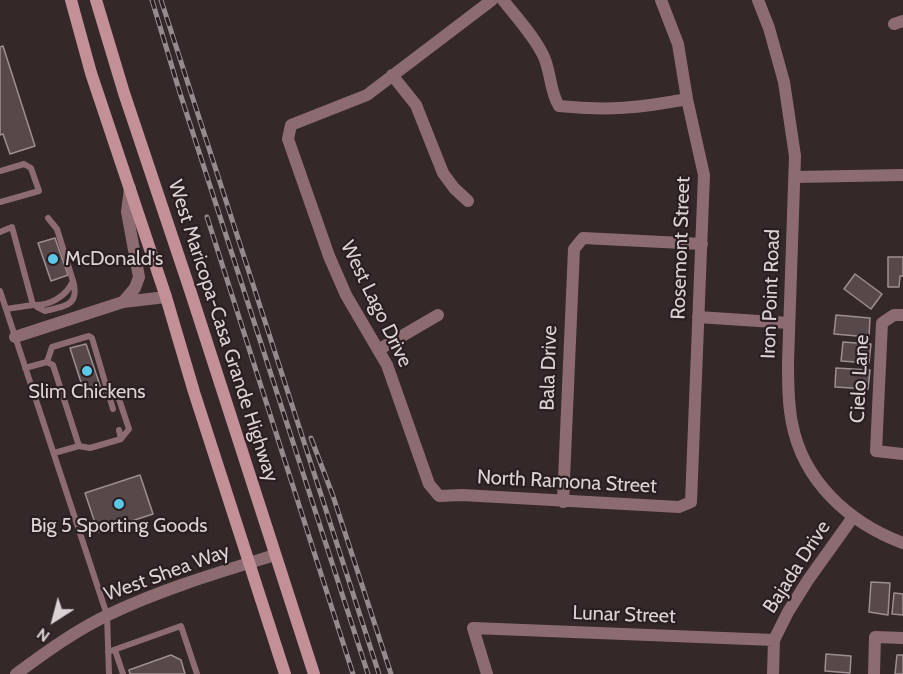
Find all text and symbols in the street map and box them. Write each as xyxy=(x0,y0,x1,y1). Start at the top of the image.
street label: Rosemont Street xyxy=(667,176,695,320)
street label: West Maricopa-Casa Grande Highway xyxy=(163,177,283,485)
street label: Iron Point Road xyxy=(757,229,785,359)
street label: West Lago Drive xyxy=(335,237,417,371)
place label: McDonald's xyxy=(65,247,163,271)
marker: McDonald's xyxy=(46,252,60,266)
street label: Bala Drive xyxy=(536,325,562,411)
street label: Cielo Lane xyxy=(846,334,874,424)
marker: Slim Chickens xyxy=(80,364,94,378)
place label: Slim Chickens xyxy=(28,380,146,404)
street label: North Ramona Street xyxy=(477,465,657,499)
marker: Big 5 Sporting Goods xyxy=(112,497,126,511)
place label: Big 5 Sporting Goods xyxy=(30,514,208,538)
street label: Bajada Drive xyxy=(758,516,836,618)
street label: West Shea Way xyxy=(101,539,233,607)
north arrow xyxy=(24,590,84,650)
street label: Lunar Street xyxy=(572,601,676,629)
text: N xyxy=(33,624,53,646)

